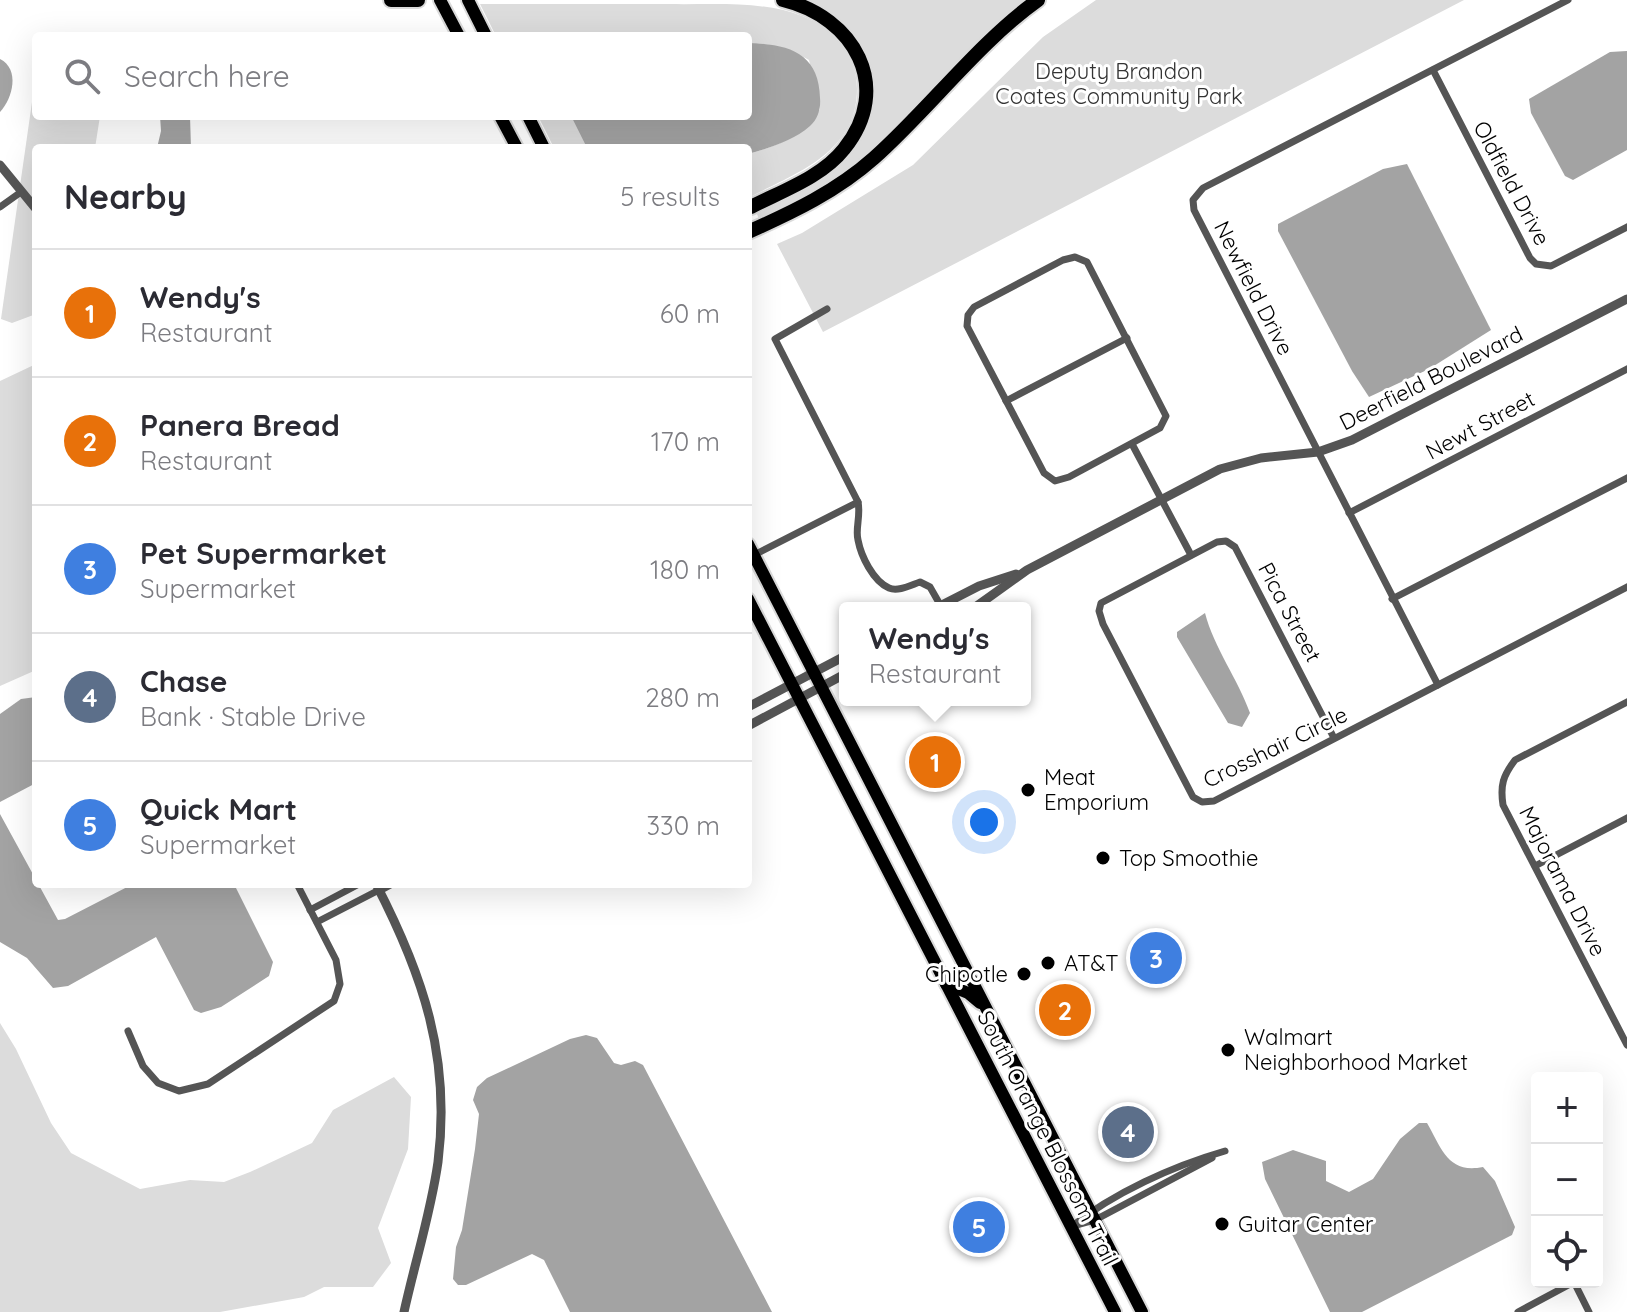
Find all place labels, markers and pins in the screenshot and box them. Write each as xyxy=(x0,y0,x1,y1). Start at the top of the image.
pin: 1 xyxy=(909,732,961,792)
place label: Meat Emporium xyxy=(1044,763,1149,816)
marker: Meat Emporium xyxy=(1019,781,1037,799)
place label: Top Smoothie xyxy=(1119,844,1258,872)
marker: Top Smoothie xyxy=(1094,849,1112,867)
pin: 3 xyxy=(1130,928,1182,988)
place label: AT&T xyxy=(1064,949,1119,977)
marker: AT&T xyxy=(1039,954,1057,972)
place label: Chipotle xyxy=(925,960,1008,988)
marker: Chipotle xyxy=(1015,965,1033,983)
pin: 2 xyxy=(1039,980,1091,1040)
place label: Walmart Neighborhood Market xyxy=(1244,1023,1468,1076)
marker: Walmart Neighborhood Market xyxy=(1219,1041,1237,1059)
pin: 4 xyxy=(1102,1102,1154,1162)
pin: 5 xyxy=(953,1197,1005,1257)
place label: Guitar Center xyxy=(1238,1210,1374,1238)
marker: Guitar Center xyxy=(1213,1215,1231,1233)

